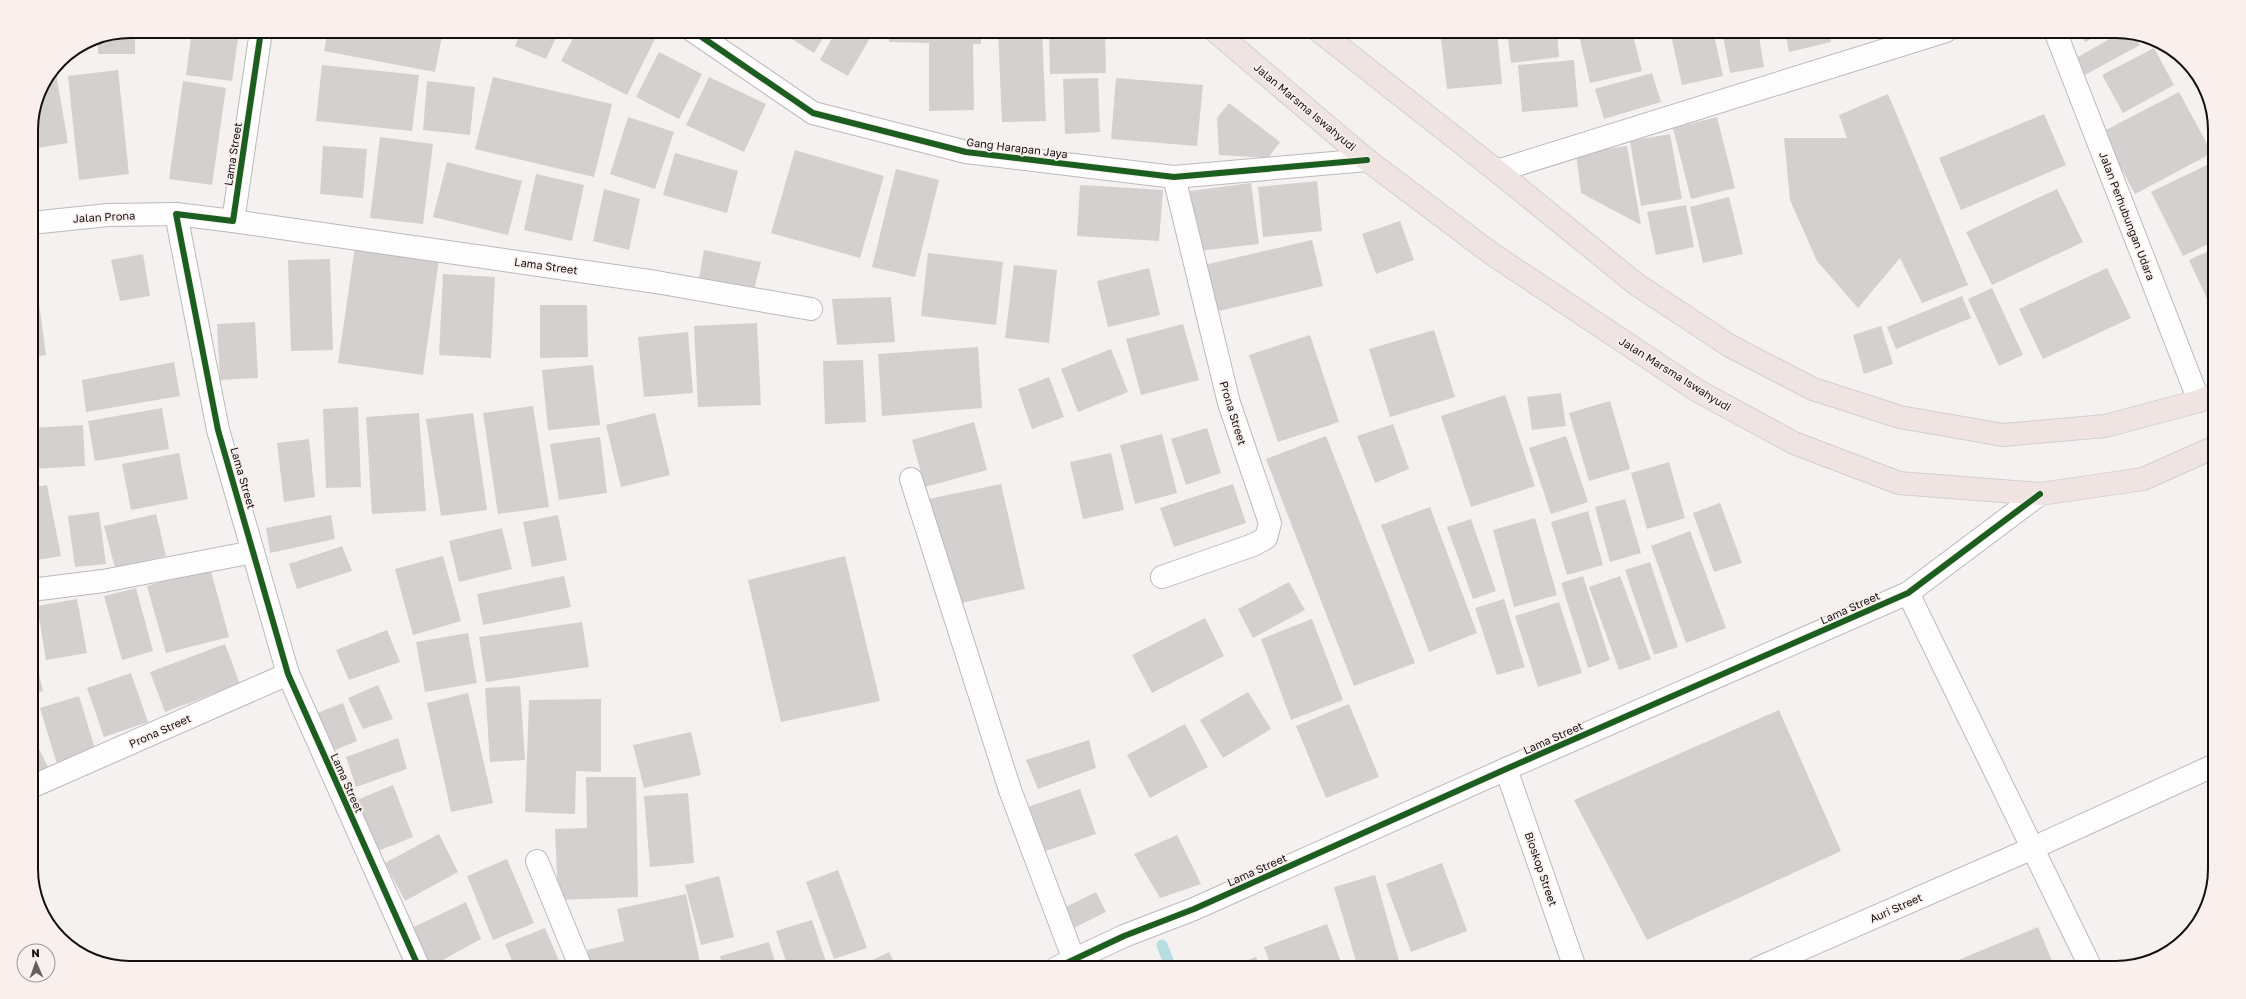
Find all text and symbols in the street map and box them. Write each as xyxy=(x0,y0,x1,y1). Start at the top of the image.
street label: Jalan Marsma Iswahyudi xyxy=(1252,60,1359,153)
street label: Lama Street xyxy=(221,121,244,186)
street label: Gang Harapan Jaya xyxy=(966,135,1068,160)
street label: Jalan Perhubungan Udara xyxy=(2097,150,2158,282)
street label: Jalan Prona xyxy=(72,208,136,225)
street label: Lama Street xyxy=(514,255,579,276)
street label: Jalan Marsma Iswahyudi xyxy=(1617,334,1734,413)
street label: Prona Street xyxy=(1218,379,1249,446)
street label: Lama Street xyxy=(228,445,259,510)
street label: Lama Street xyxy=(1818,589,1882,626)
street label: Prona Street xyxy=(127,711,193,750)
street label: Lama Street xyxy=(1521,719,1585,756)
street label: Lama Street xyxy=(329,751,366,815)
street label: Bioskop Street xyxy=(1523,830,1560,908)
street label: Lama Street xyxy=(1225,851,1289,888)
street label: Auri Street xyxy=(1867,890,1924,925)
north arrow xyxy=(16,943,56,983)
text: N xyxy=(31,946,40,959)

